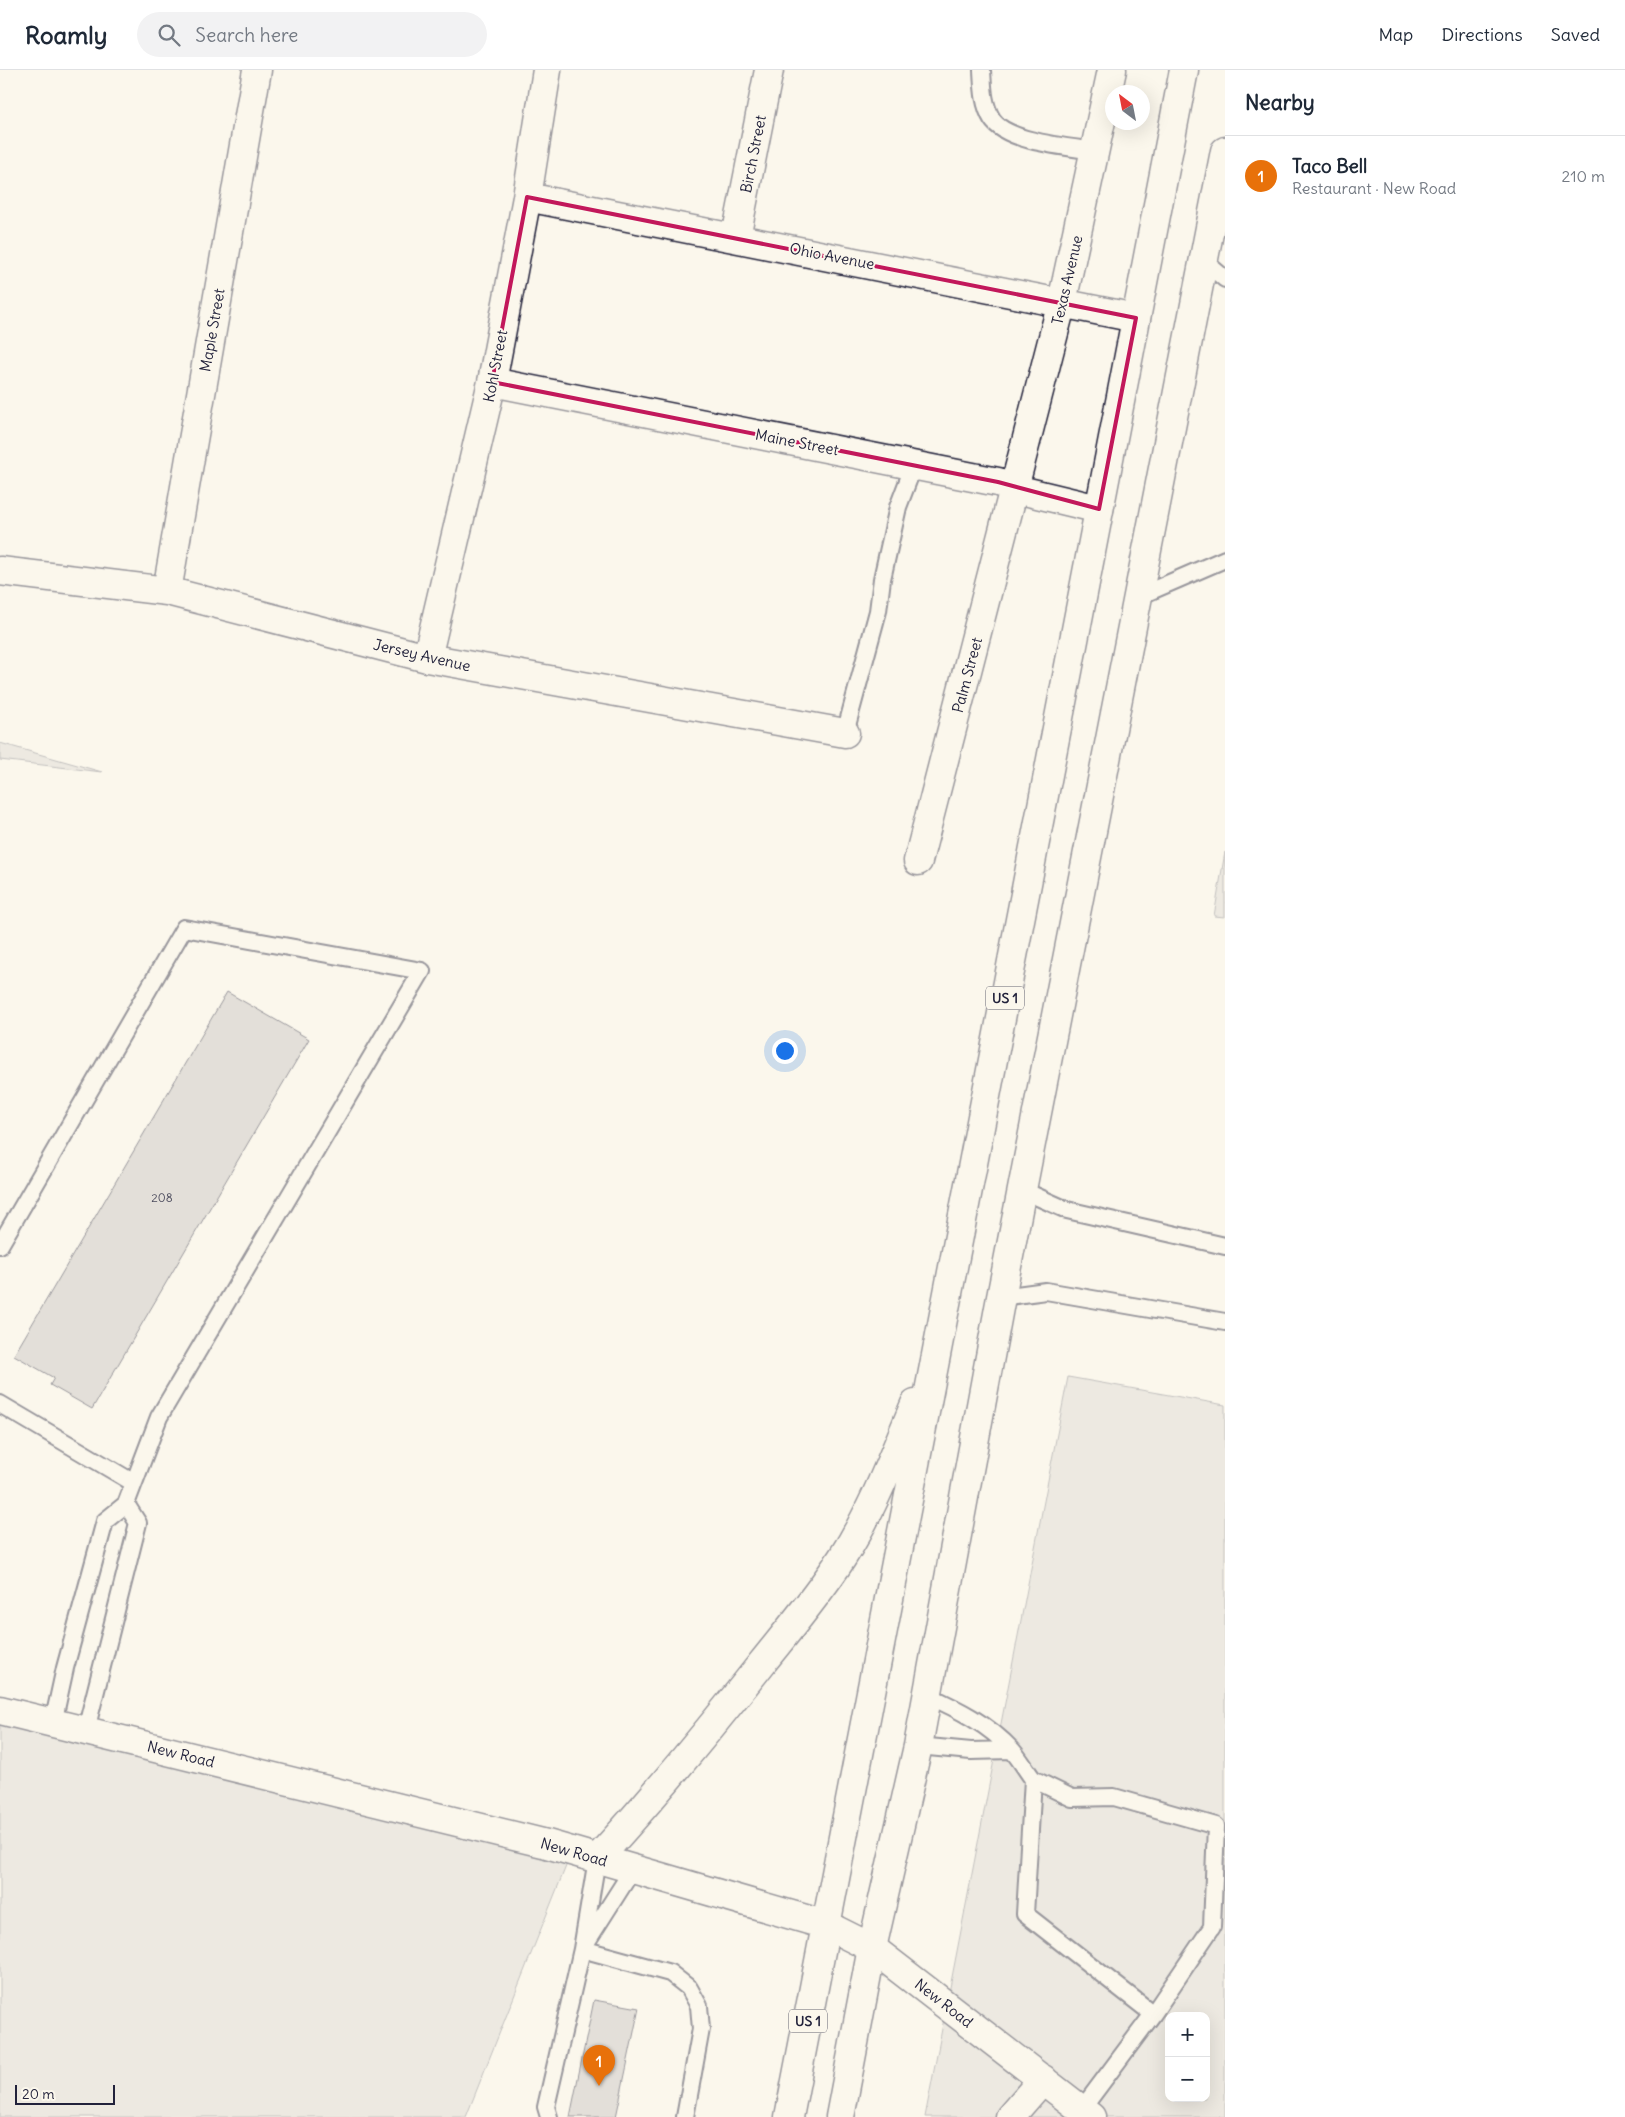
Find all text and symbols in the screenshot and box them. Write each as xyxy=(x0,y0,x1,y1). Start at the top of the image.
search box xyxy=(137,12,487,57)
text: Roamly xyxy=(25,20,107,50)
icon: search xyxy=(155,21,183,49)
text: Search here xyxy=(195,23,298,47)
text: Map xyxy=(1378,23,1413,46)
text: Directions xyxy=(1441,23,1523,46)
text: Saved xyxy=(1551,23,1600,46)
north arrow xyxy=(1105,85,1150,130)
text: Nearby xyxy=(1245,89,1315,116)
street label: Birch Street xyxy=(736,113,770,195)
text: Taco Bell xyxy=(1292,154,1367,178)
text: 1 xyxy=(1258,166,1264,186)
text: 210 m xyxy=(1562,166,1605,186)
text: Restaurant · New Road xyxy=(1292,178,1456,198)
street label: Texas Avenue xyxy=(1047,233,1087,327)
street label: Ohio Avenue xyxy=(788,238,876,274)
street label: Maple Street xyxy=(195,287,229,373)
street label: Kohl Street xyxy=(479,328,511,404)
street label: Maine Street xyxy=(754,425,840,459)
street label: Jersey Avenue xyxy=(372,635,472,675)
street label: Palm Street xyxy=(948,635,986,715)
road number: US 1 xyxy=(986,986,1024,1010)
your location xyxy=(772,1038,798,1064)
house number: 208 xyxy=(151,1190,173,1205)
street label: New Road xyxy=(145,1736,217,1772)
street label: New Road xyxy=(538,1833,610,1871)
street label: New Road xyxy=(911,1974,977,2032)
road number: US 1 xyxy=(789,2010,827,2032)
map controls xyxy=(1165,2012,1210,2102)
button: + xyxy=(1165,2012,1210,2057)
pin: 1 xyxy=(583,2045,615,2086)
button: − xyxy=(1165,2057,1210,2102)
scale bar xyxy=(15,2082,115,2105)
text: 20 m xyxy=(22,2085,55,2103)

